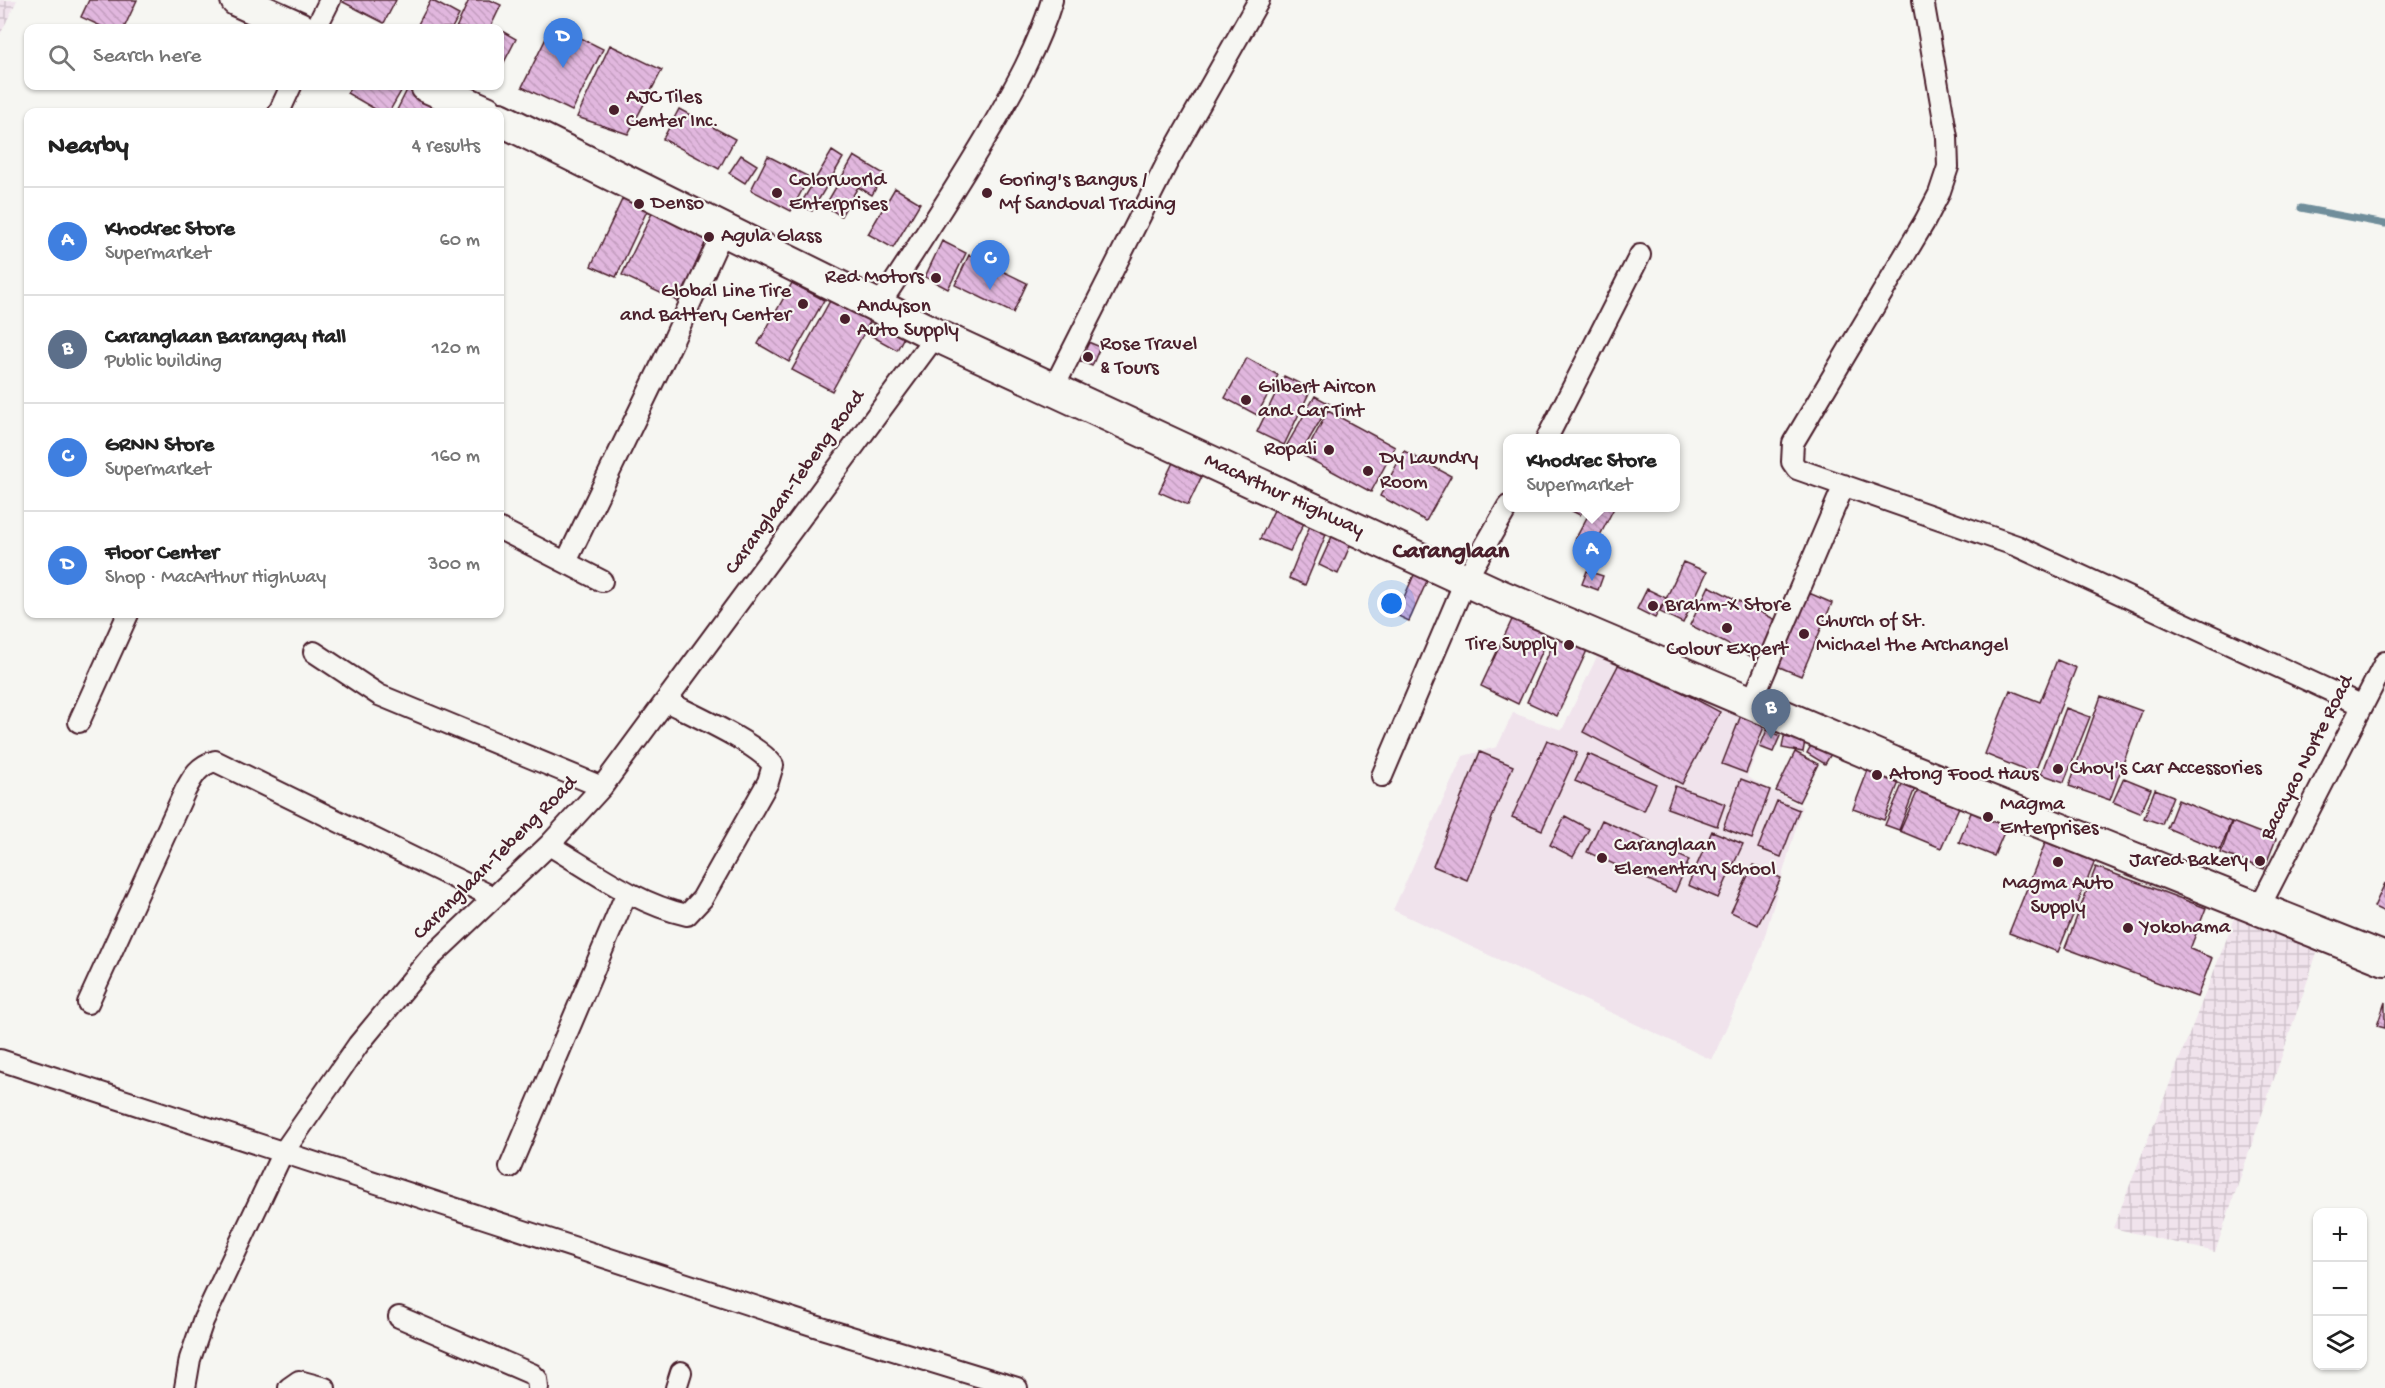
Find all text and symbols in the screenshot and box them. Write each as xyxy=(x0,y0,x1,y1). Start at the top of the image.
pin: D xyxy=(544,19,582,68)
search box xyxy=(24,24,504,90)
icon: search xyxy=(45,41,78,74)
text: Search here xyxy=(93,44,201,70)
place label: AJC Tiles Center Inc. xyxy=(626,86,719,135)
marker: AJC Tiles Center Inc. xyxy=(607,103,621,117)
text: Nearby xyxy=(48,132,129,163)
text: 4 results xyxy=(412,136,480,159)
place label: Colorworld Enterprises xyxy=(789,169,889,218)
place label: Goring's Bangus / Mf Sandoval Trading xyxy=(999,169,1176,218)
marker: Colorworld Enterprises xyxy=(770,186,784,200)
marker: Goring's Bangus / Mf Sandoval Trading xyxy=(980,186,994,200)
place label: Denso xyxy=(649,192,704,217)
marker: Denso xyxy=(632,197,646,211)
text: Khodrec Store xyxy=(105,217,235,243)
place label: Agula Glass xyxy=(721,225,823,250)
text: A xyxy=(62,230,73,253)
text: 60 m xyxy=(440,230,480,253)
marker: Agula Glass xyxy=(702,230,716,244)
pin: C xyxy=(970,240,1010,290)
text: Supermarket xyxy=(105,243,211,266)
place label: Red Motors xyxy=(825,266,925,291)
marker: Red Motors xyxy=(929,271,943,285)
place label: Global Line Tire and Battery Center xyxy=(620,280,793,329)
place label: Andyson Auto Supply xyxy=(857,295,959,344)
marker: Global Line Tire and Battery Center xyxy=(796,297,810,311)
marker: Andyson Auto Supply xyxy=(838,312,852,326)
text: Caranglaan Barangay Hall xyxy=(105,325,346,351)
place label: Rose Travel & Tours xyxy=(1100,333,1197,382)
text: B xyxy=(62,338,73,361)
text: 120 m xyxy=(432,338,480,361)
marker: Rose Travel & Tours xyxy=(1081,350,1095,364)
text: Public building xyxy=(105,351,222,374)
place label: Gilbert Aircon and Car Tint xyxy=(1258,376,1376,425)
street label: Caranglaan-Tebeng Road xyxy=(721,384,872,580)
marker: Gilbert Aircon and Car Tint xyxy=(1239,393,1253,407)
text: GRNN Store xyxy=(105,433,214,459)
popup xyxy=(1503,434,1680,512)
place label: Ropali xyxy=(1264,438,1317,463)
marker: Ropali xyxy=(1322,443,1336,457)
text: C xyxy=(62,446,73,469)
text: 160 m xyxy=(431,446,480,469)
place label: Dy Laundry Room xyxy=(1378,447,1478,496)
street label: MacArthur Highway xyxy=(1200,448,1368,544)
text: Khodrec Store xyxy=(1527,449,1656,475)
text: Supermarket xyxy=(105,459,211,482)
marker: Dy Laundry Room xyxy=(1361,464,1375,478)
text: Supermarket xyxy=(1527,475,1632,498)
pin: A xyxy=(1572,532,1612,581)
district label: Caranglaan xyxy=(1393,538,1510,567)
text: Floor Center xyxy=(105,541,219,567)
text: D xyxy=(61,554,74,577)
text: 300 m xyxy=(428,554,480,577)
text: Shop · MacArthur Highway xyxy=(105,567,326,590)
your location xyxy=(1377,589,1406,618)
place label: Brahm-X Store xyxy=(1664,594,1792,619)
marker: Brahm-X Store xyxy=(1646,599,1660,613)
place label: Church of St. Michael the Archangel xyxy=(1816,610,2009,659)
marker: Colour Expert xyxy=(1720,621,1734,635)
marker: Church of St. Michael the Archangel xyxy=(1797,627,1811,641)
place label: Tire Supply xyxy=(1465,633,1557,658)
marker: Tire Supply xyxy=(1562,638,1576,652)
place label: Colour Expert xyxy=(1666,638,1790,663)
street label: Bacayao Norte Road xyxy=(2255,670,2361,845)
pin: B xyxy=(1752,690,1790,739)
place label: Choy's Car Accessories xyxy=(2070,757,2263,782)
marker: Choy's Car Accessories xyxy=(2051,762,2065,776)
place label: Atong Food Haus xyxy=(1889,763,2040,788)
marker: Atong Food Haus xyxy=(1870,768,1884,782)
street label: Caranglaan-Tebeng Road xyxy=(409,770,585,946)
place label: Magma Enterprises xyxy=(2000,793,2100,842)
marker: Magma Enterprises xyxy=(1981,810,1995,824)
place label: Caranglaan Elementary School xyxy=(1614,834,1776,883)
place label: Jared Bakery xyxy=(2129,849,2248,874)
marker: Caranglaan Elementary School xyxy=(1595,851,1609,865)
marker: Jared Bakery xyxy=(2253,854,2267,868)
marker: Magma Auto Supply xyxy=(2051,855,2065,869)
place label: Magma Auto Supply xyxy=(2002,872,2114,921)
place label: Yokohama xyxy=(2138,916,2232,941)
marker: Yokohama xyxy=(2121,921,2135,935)
map controls xyxy=(2313,1208,2367,1370)
button: + xyxy=(2313,1208,2367,1262)
button: − xyxy=(2313,1262,2367,1316)
button: layers xyxy=(2313,1316,2367,1370)

